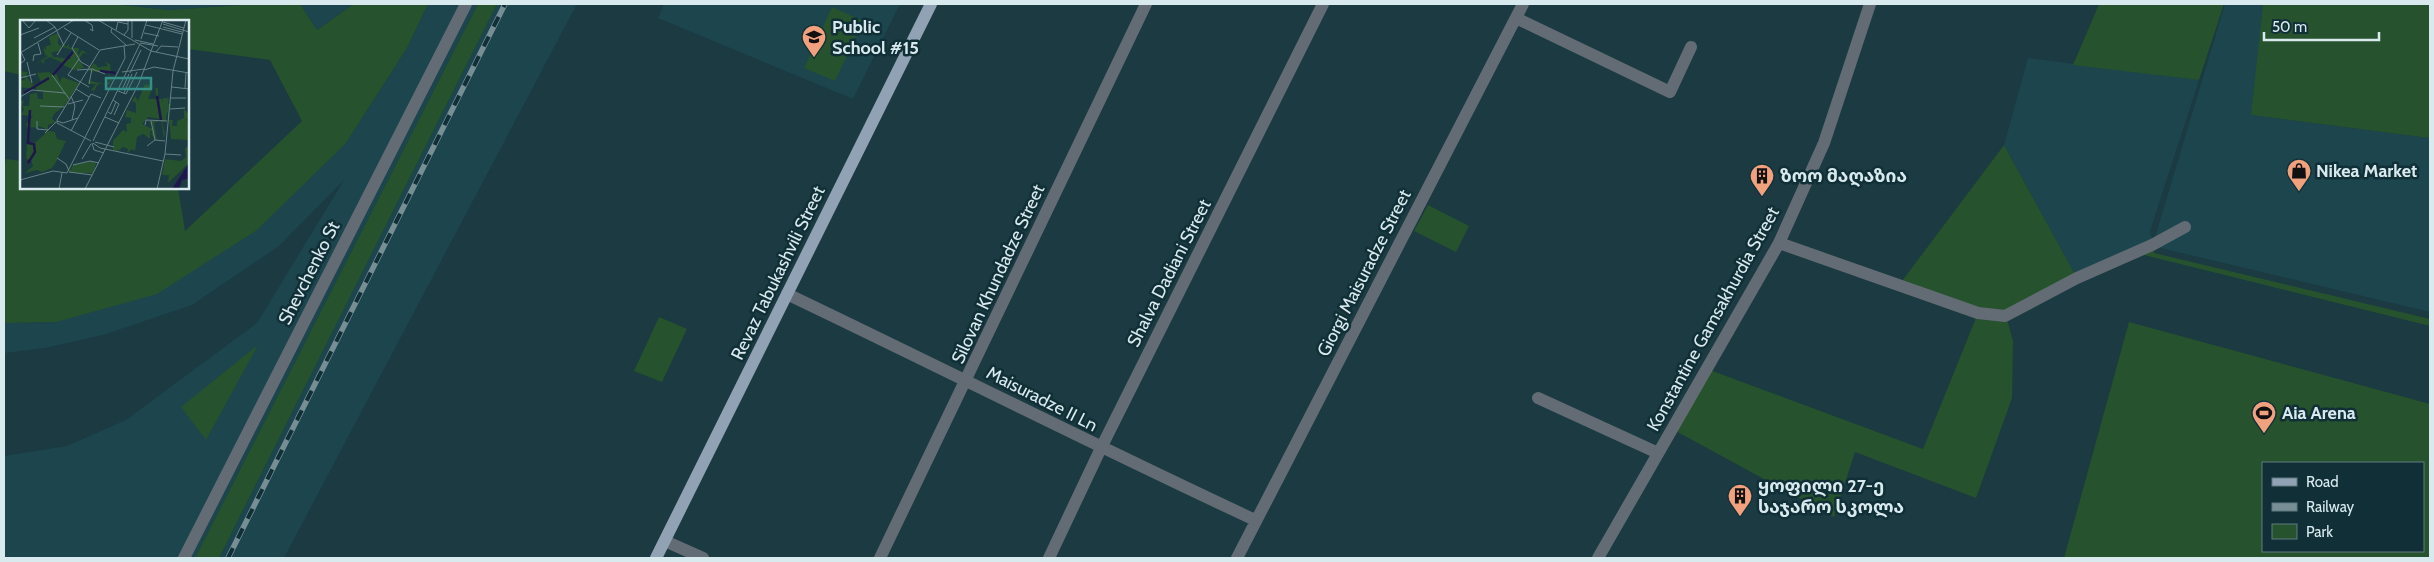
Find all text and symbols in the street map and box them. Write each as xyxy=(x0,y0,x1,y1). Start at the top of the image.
scale bar xyxy=(2264,10,2379,42)
place label: Public School #15 xyxy=(832,16,919,59)
text: 50 m xyxy=(2272,18,2307,36)
inset map xyxy=(20,20,189,189)
school or university icon: Public School #15 xyxy=(801,24,827,58)
shop icon: Nikea Market xyxy=(2286,158,2312,192)
place label: Nikea Market xyxy=(2316,160,2417,182)
building icon: ზოო მაღაზია xyxy=(1749,163,1775,197)
place label: ზოო მაღაზია xyxy=(1780,165,1907,187)
street label: Silovan Khundadze Street xyxy=(947,181,1049,367)
street label: Revaz Tabukashvili Street xyxy=(726,182,830,364)
street label: Giorgi Maisuradze Street xyxy=(1312,186,1416,360)
street label: Shalva Dadiani Street xyxy=(1122,196,1216,350)
street label: Konstantine Gamsakhurdia Street xyxy=(1642,203,1784,435)
street label: Shevchenko St xyxy=(274,218,344,328)
street label: Maisuradze II Ln xyxy=(983,362,1101,436)
sports icon: Aia Arena xyxy=(2251,400,2277,434)
place label: Aia Arena xyxy=(2282,402,2356,424)
legend xyxy=(2262,462,2424,552)
text: Road xyxy=(2306,473,2339,491)
place label: ყოფილი 27-ე საჯარო სკოლა xyxy=(1758,475,1904,518)
building icon: ყოფილი 27-ე საჯარო სკოლა xyxy=(1727,483,1753,517)
text: Railway xyxy=(2306,498,2355,516)
text: Park xyxy=(2306,523,2333,541)

